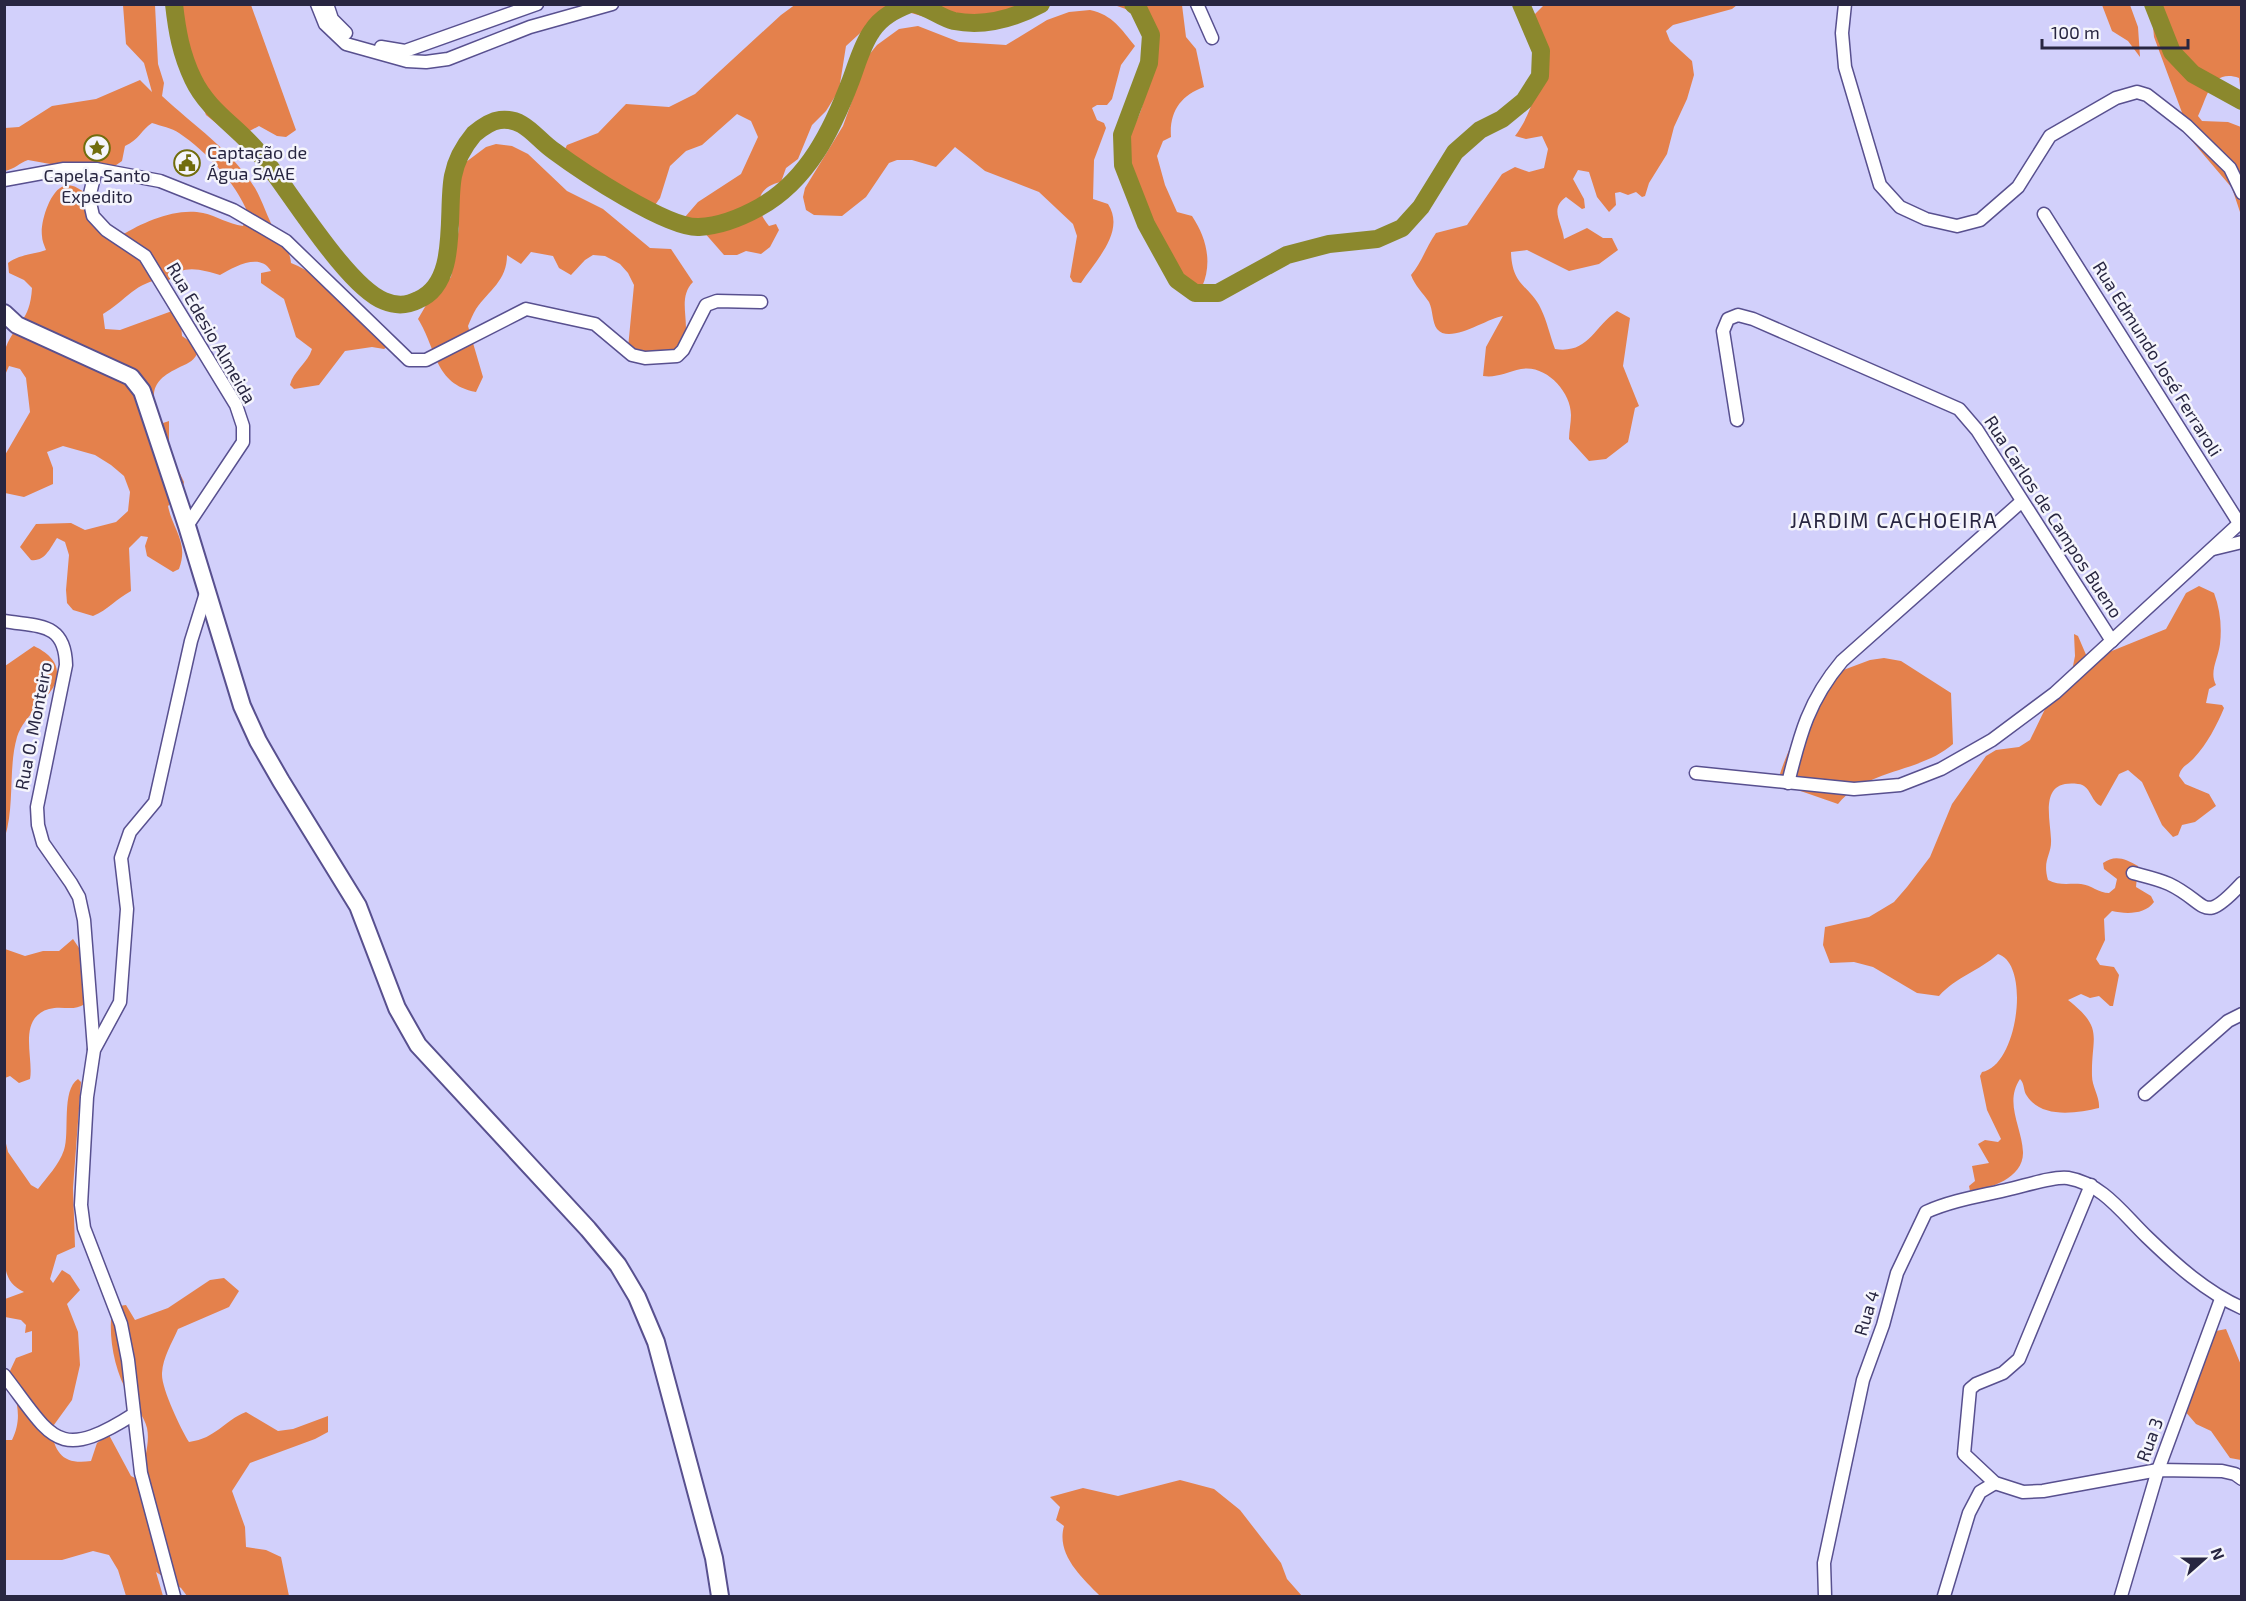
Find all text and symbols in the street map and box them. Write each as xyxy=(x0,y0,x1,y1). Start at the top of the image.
scale bar xyxy=(2042,12,2188,50)
text: 100 m xyxy=(2051,21,2100,43)
place icon: Capela Santo Expedito xyxy=(82,133,112,163)
place label: Captação de Água SAAE xyxy=(207,141,307,184)
public building icon: Captação de Água SAAE xyxy=(172,148,202,178)
place label: Capela Santo Expedito xyxy=(43,164,151,207)
street label: Rua Edmundo José Ferraroli xyxy=(2089,257,2227,460)
street label: Rua Edesio Almeida xyxy=(162,258,261,407)
street label: Rua Carlos de Campos Bueno xyxy=(1980,411,2128,622)
district label: JARDIM CACHOEIRA xyxy=(1790,507,1998,532)
street label: Rua O. Monteiro xyxy=(10,660,56,792)
street label: Rua 4 xyxy=(1849,1287,1883,1338)
street label: Rua 3 xyxy=(2131,1415,2167,1465)
north arrow xyxy=(2174,1529,2234,1589)
text: N xyxy=(2208,1545,2229,1562)

